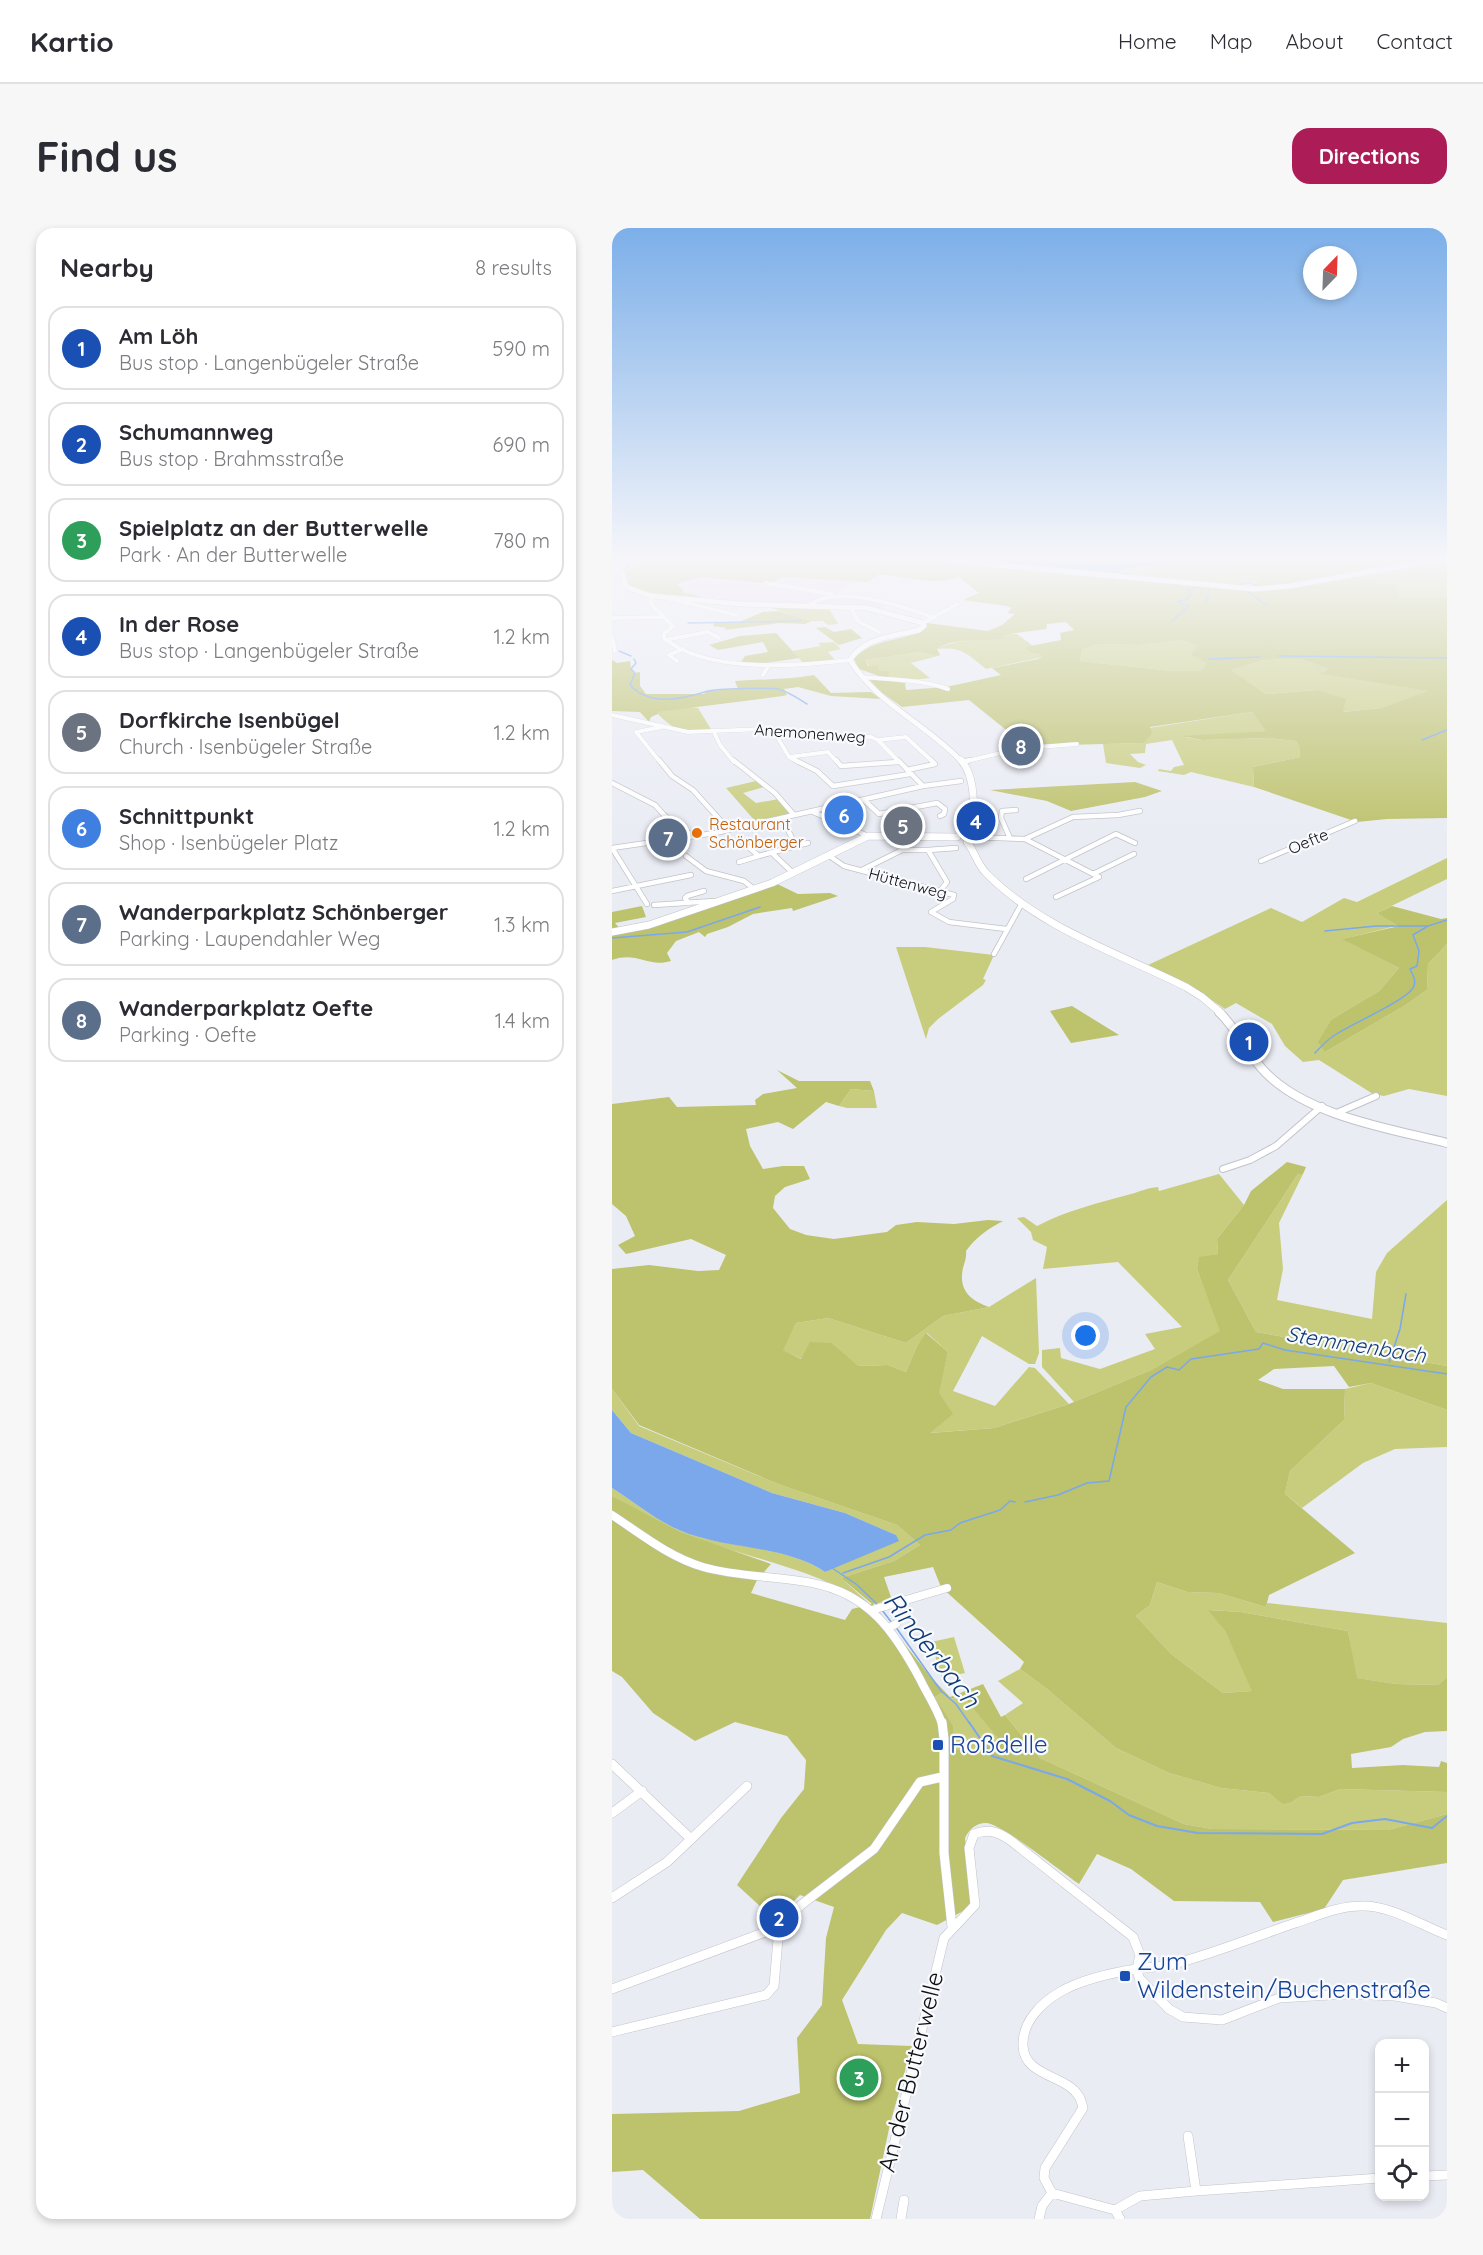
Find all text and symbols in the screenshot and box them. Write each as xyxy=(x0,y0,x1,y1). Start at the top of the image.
text: Kartio xyxy=(30,24,114,59)
text: Home xyxy=(1118,28,1177,54)
text: Map xyxy=(1210,28,1253,54)
text: About xyxy=(1286,28,1344,54)
text: Contact xyxy=(1377,28,1453,54)
button: Directions xyxy=(1292,128,1447,184)
text: Find us xyxy=(36,130,178,183)
north arrow xyxy=(1303,246,1357,300)
text: Nearby xyxy=(60,251,154,284)
text: 8 results xyxy=(475,255,552,280)
text: Am Löh xyxy=(119,322,199,350)
text: 1 xyxy=(78,336,85,361)
text: 590 m xyxy=(492,336,550,361)
text: Bus stop · Langenbügeler Straße xyxy=(119,350,419,375)
text: Schumannweg xyxy=(119,418,274,446)
text: 2 xyxy=(76,432,87,457)
text: 690 m xyxy=(492,432,550,457)
text: Bus stop · Brahmsstraße xyxy=(119,446,344,471)
text: Spielplatz an der Butterwelle xyxy=(119,514,428,542)
text: 3 xyxy=(76,528,87,553)
text: 780 m xyxy=(493,528,550,553)
text: Park · An der Butterwelle xyxy=(119,542,347,567)
text: In der Rose xyxy=(119,610,239,638)
text: 4 xyxy=(76,624,87,649)
text: 1.2 km xyxy=(494,624,550,649)
text: Bus stop · Langenbügeler Straße xyxy=(119,638,419,663)
text: Dorfkirche Isenbügel xyxy=(119,706,340,734)
street label: Anemonenweg xyxy=(754,719,866,747)
text: 5 xyxy=(76,720,87,745)
text: 1.2 km xyxy=(494,720,550,745)
pin: 8 xyxy=(1002,724,1040,768)
text: Church · Isenbügeler Straße xyxy=(119,734,372,759)
pin: 6 xyxy=(824,792,864,838)
pin: 4 xyxy=(956,798,996,844)
text: Schnittpunkt xyxy=(119,802,254,830)
pin: 5 xyxy=(884,804,922,848)
place label: Restaurant Schönberger xyxy=(709,814,804,852)
text: 6 xyxy=(76,816,87,841)
text: 1.2 km xyxy=(494,816,550,841)
pin: 7 xyxy=(648,816,688,860)
street label: Oefte xyxy=(1285,824,1331,858)
marker: Restaurant Schönberger xyxy=(690,826,704,840)
text: Shop · Isenbügeler Platz xyxy=(119,830,338,855)
street label: Hüttenweg xyxy=(866,863,950,903)
text: Wanderparkplatz Schönberger xyxy=(119,898,448,926)
text: 7 xyxy=(76,912,87,937)
text: 1.3 km xyxy=(494,912,550,937)
text: Parking · Laupendahler Weg xyxy=(119,926,381,951)
text: Wanderparkplatz Oefte xyxy=(119,994,373,1022)
text: 8 xyxy=(76,1008,87,1033)
text: 1.4 km xyxy=(495,1008,550,1033)
pin: 1 xyxy=(1230,1020,1268,1064)
text: Parking · Oefte xyxy=(119,1022,257,1047)
water label: Stemmenbach xyxy=(1284,1320,1429,1368)
your location xyxy=(1071,1321,1100,1350)
water label: Rinderbach xyxy=(877,1585,989,1715)
place label: Roßdelle xyxy=(950,1729,1047,1759)
marker: Roßdelle xyxy=(931,1738,945,1752)
pin: 2 xyxy=(760,1896,798,1940)
place label: Zum Wildenstein/Buchenstraße xyxy=(1137,1946,1431,2004)
street label: An der Butterwelle xyxy=(871,1969,949,2175)
marker: Zum Wildenstein/Buchenstraße xyxy=(1118,1969,1132,1983)
map controls xyxy=(1375,2039,1429,2201)
button: + xyxy=(1375,2039,1429,2093)
pin: 3 xyxy=(840,2056,878,2100)
button: − xyxy=(1375,2093,1429,2147)
button: locate xyxy=(1375,2147,1429,2201)

